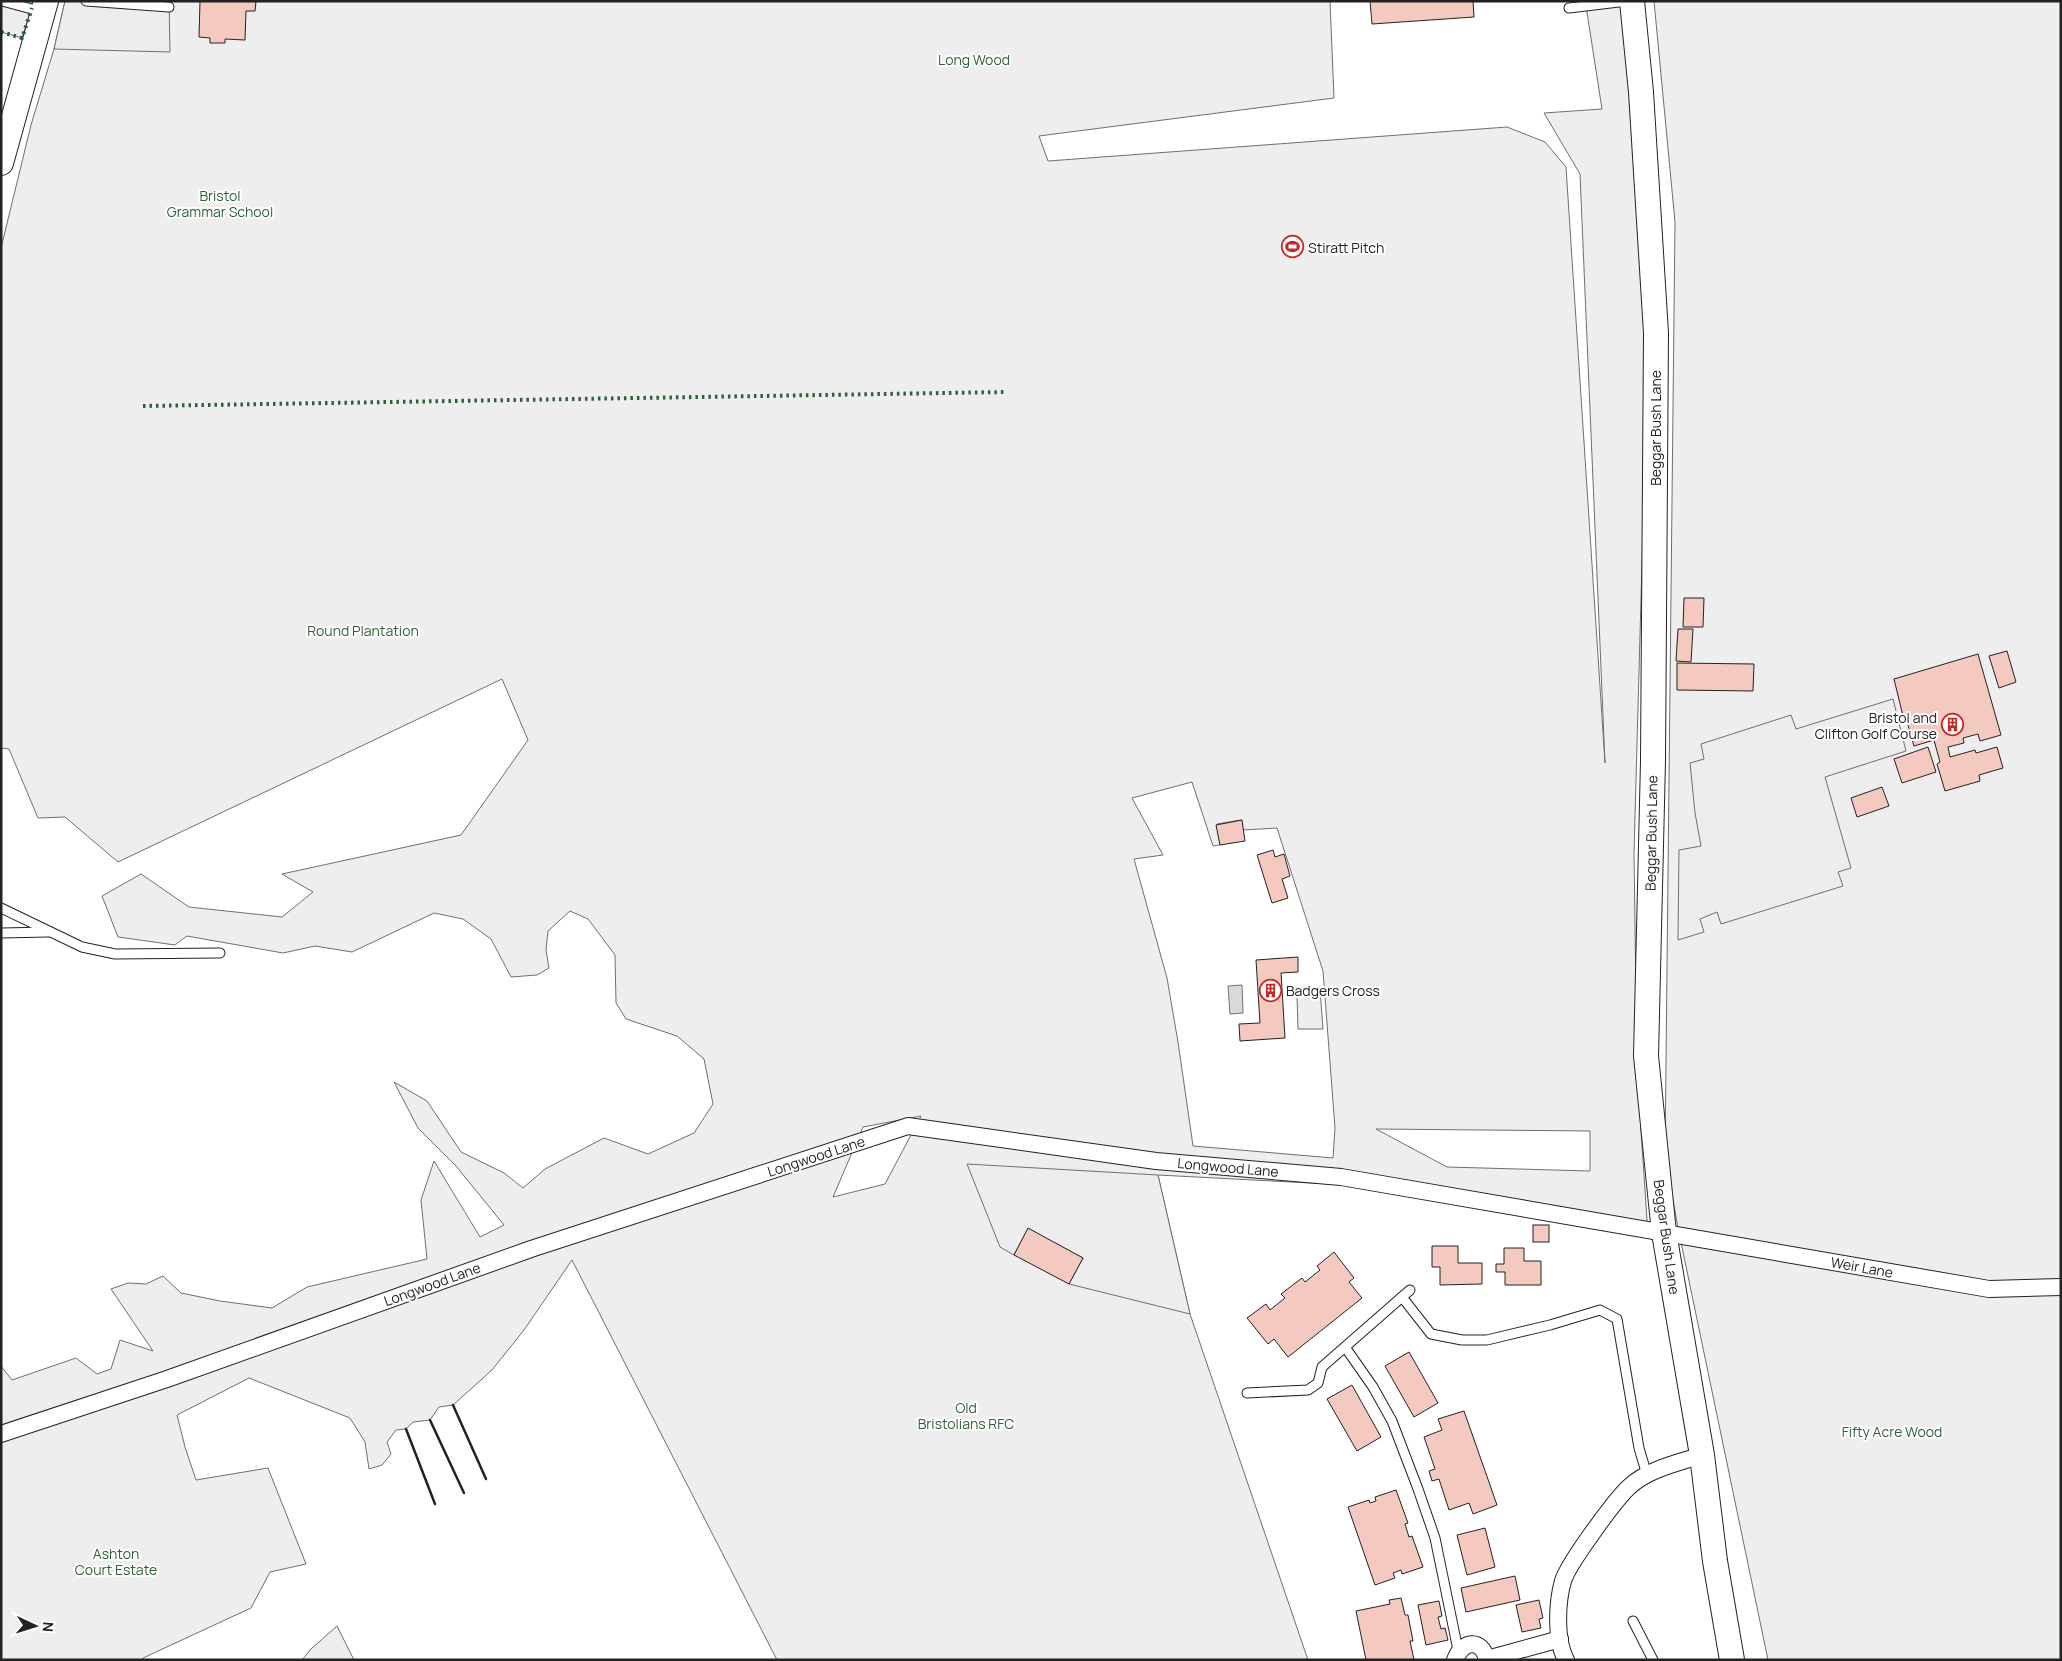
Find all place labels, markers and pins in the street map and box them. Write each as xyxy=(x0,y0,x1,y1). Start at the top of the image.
sports icon: Stiratt Pitch xyxy=(1280,235,1304,259)
place label: Stiratt Pitch xyxy=(1308,238,1384,257)
place label: Bristol and Clifton Golf Course xyxy=(1815,708,1937,743)
building icon: Bristol and Clifton Golf Course xyxy=(1941,713,1965,737)
building icon: Badgers Cross xyxy=(1258,978,1282,1002)
place label: Badgers Cross xyxy=(1286,981,1380,1000)

